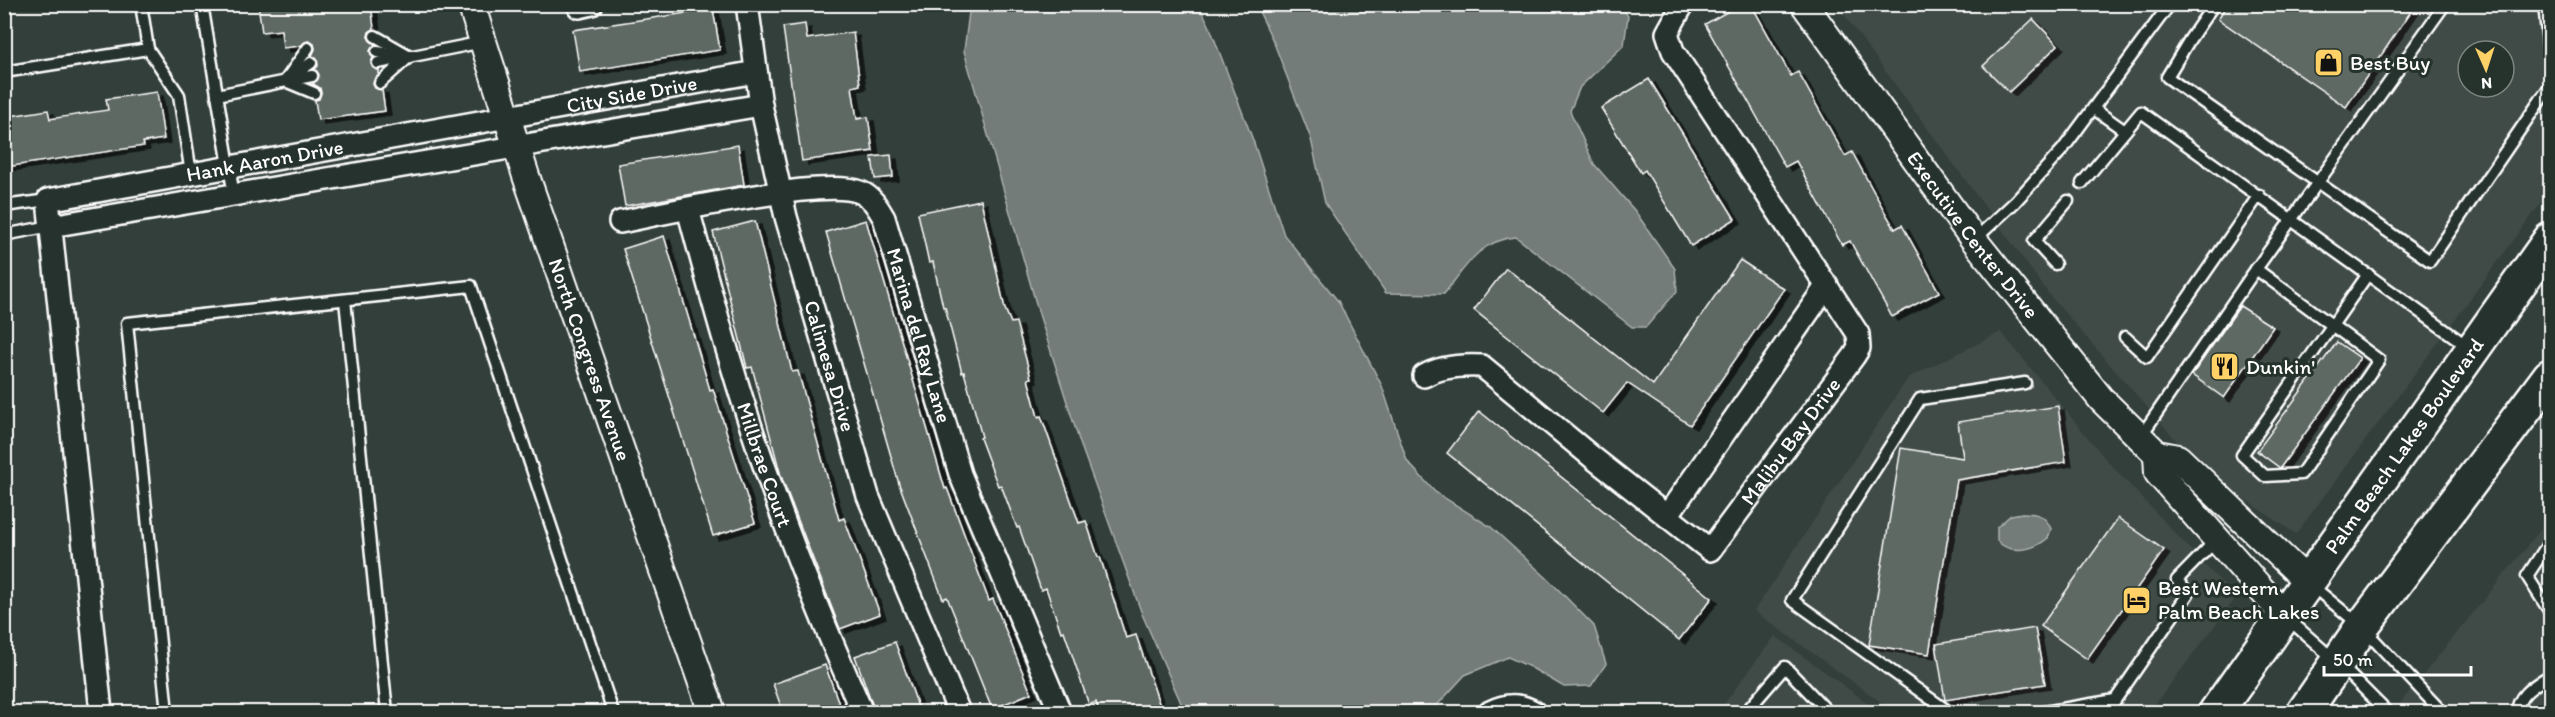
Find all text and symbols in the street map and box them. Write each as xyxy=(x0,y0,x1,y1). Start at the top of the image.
north arrow xyxy=(2456,39,2516,99)
shop icon: Best Buy xyxy=(2313,47,2345,79)
place label: Best Buy xyxy=(2350,50,2430,75)
street label: City Side Drive xyxy=(564,70,699,118)
text: N xyxy=(2481,74,2493,93)
street label: Hank Aaron Drive xyxy=(184,134,345,187)
street label: Executive Center Drive xyxy=(1902,146,2045,323)
street label: Marina del Ray Lane xyxy=(882,245,957,426)
street label: North Congress Avenue xyxy=(544,255,637,464)
street label: Calimesa Drive xyxy=(799,297,861,434)
street label: Palm Beach Lakes Boulevard xyxy=(2319,332,2489,558)
restaurant icon: Dunkin' xyxy=(2209,351,2241,383)
place label: Dunkin' xyxy=(2246,354,2315,379)
street label: Malibu Bay Drive xyxy=(1735,372,1846,510)
street label: Millbrae Court xyxy=(732,399,798,531)
place label: Best Western Palm Beach Lakes xyxy=(2158,575,2320,624)
hotel icon: Best Western Palm Beach Lakes xyxy=(2121,584,2153,616)
scale bar xyxy=(2324,639,2471,677)
text: 50 m xyxy=(2333,649,2373,671)

